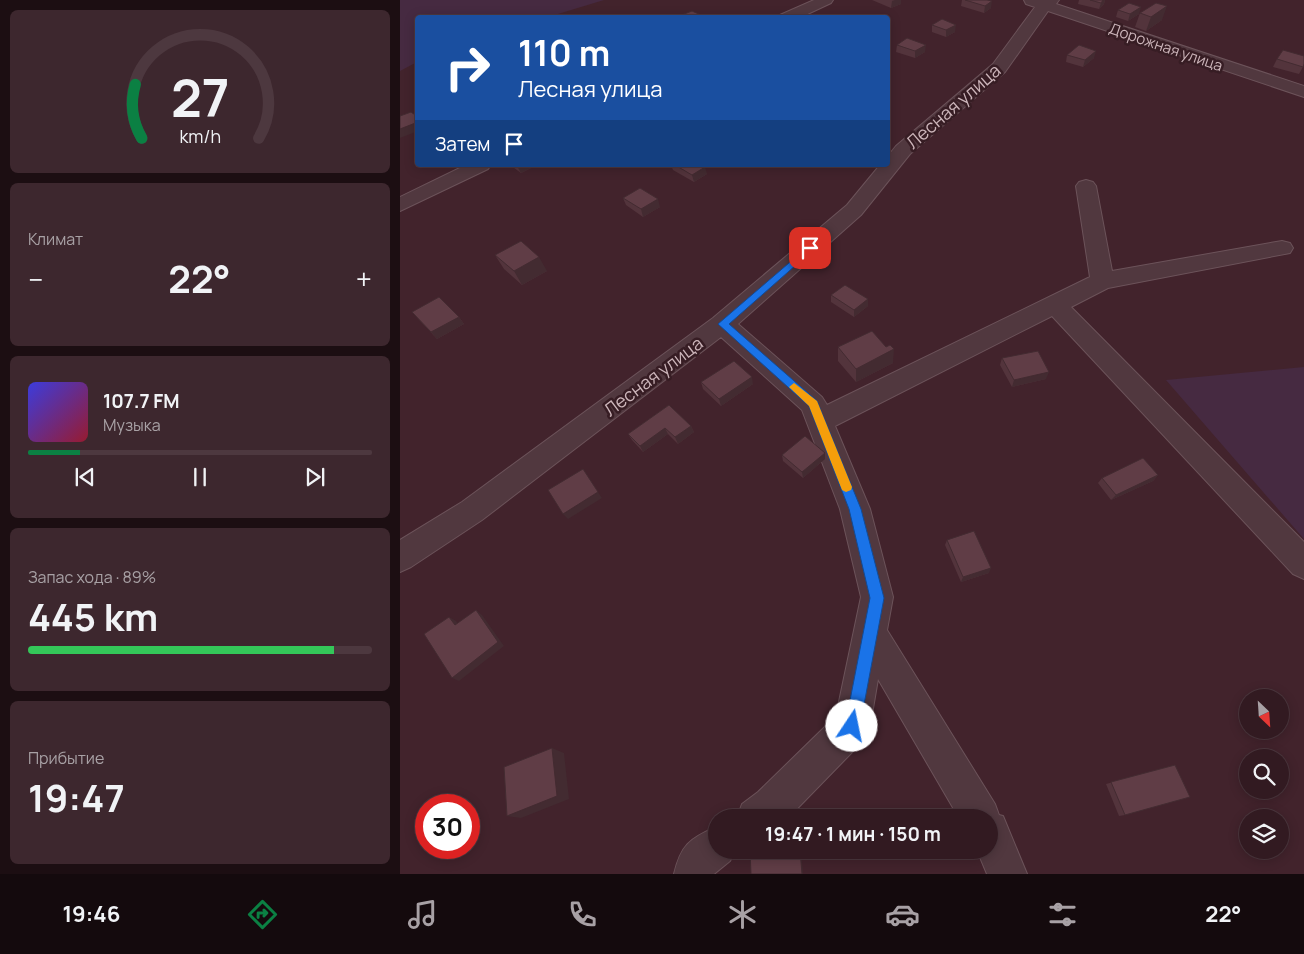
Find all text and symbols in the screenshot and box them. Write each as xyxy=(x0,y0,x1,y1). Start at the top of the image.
street label: Дорожная улица xyxy=(1106,18,1226,76)
text: 110 m xyxy=(518,29,610,77)
icon: right xyxy=(435,35,500,100)
street label: Лесная улица xyxy=(901,58,1005,154)
text: 27 xyxy=(171,62,229,133)
text: Лесная улица xyxy=(518,74,662,104)
text: km/h xyxy=(179,124,221,148)
icon: arrive xyxy=(500,130,528,158)
text: Затем xyxy=(435,131,490,157)
pin xyxy=(789,227,831,269)
text: Климат xyxy=(28,228,83,250)
icon: arrive xyxy=(796,234,824,262)
text: 22° xyxy=(168,252,231,304)
text: − xyxy=(28,260,43,298)
text: + xyxy=(356,260,372,298)
street label: Лесная улица xyxy=(599,331,707,421)
text: 107.7 FM xyxy=(103,388,180,414)
text: Музыка xyxy=(103,414,161,436)
icon: previous xyxy=(71,463,99,491)
icon: pause xyxy=(186,463,214,491)
icon: next xyxy=(301,463,329,491)
text: Запас хода · 89% xyxy=(28,566,156,588)
text: 445 km xyxy=(28,590,158,642)
north arrow xyxy=(1239,689,1289,739)
map controls xyxy=(1239,689,1289,859)
position arrow xyxy=(825,699,877,751)
text: Прибытие xyxy=(28,747,104,769)
button: search xyxy=(1239,749,1289,799)
text: 19:47 xyxy=(28,771,125,823)
speed limit sign: 30 xyxy=(415,794,480,859)
button: layers xyxy=(1239,809,1289,859)
text: 19:47 · 1 мин · 150 m xyxy=(765,821,941,847)
icon: directions xyxy=(245,897,280,932)
icon: music xyxy=(405,897,440,932)
icon: phone xyxy=(565,897,600,932)
icon: climate xyxy=(725,897,760,932)
icon: car xyxy=(885,897,920,932)
icon: filters xyxy=(1045,897,1080,932)
text: 19:46 xyxy=(62,899,120,929)
text: 22° xyxy=(1205,899,1241,929)

